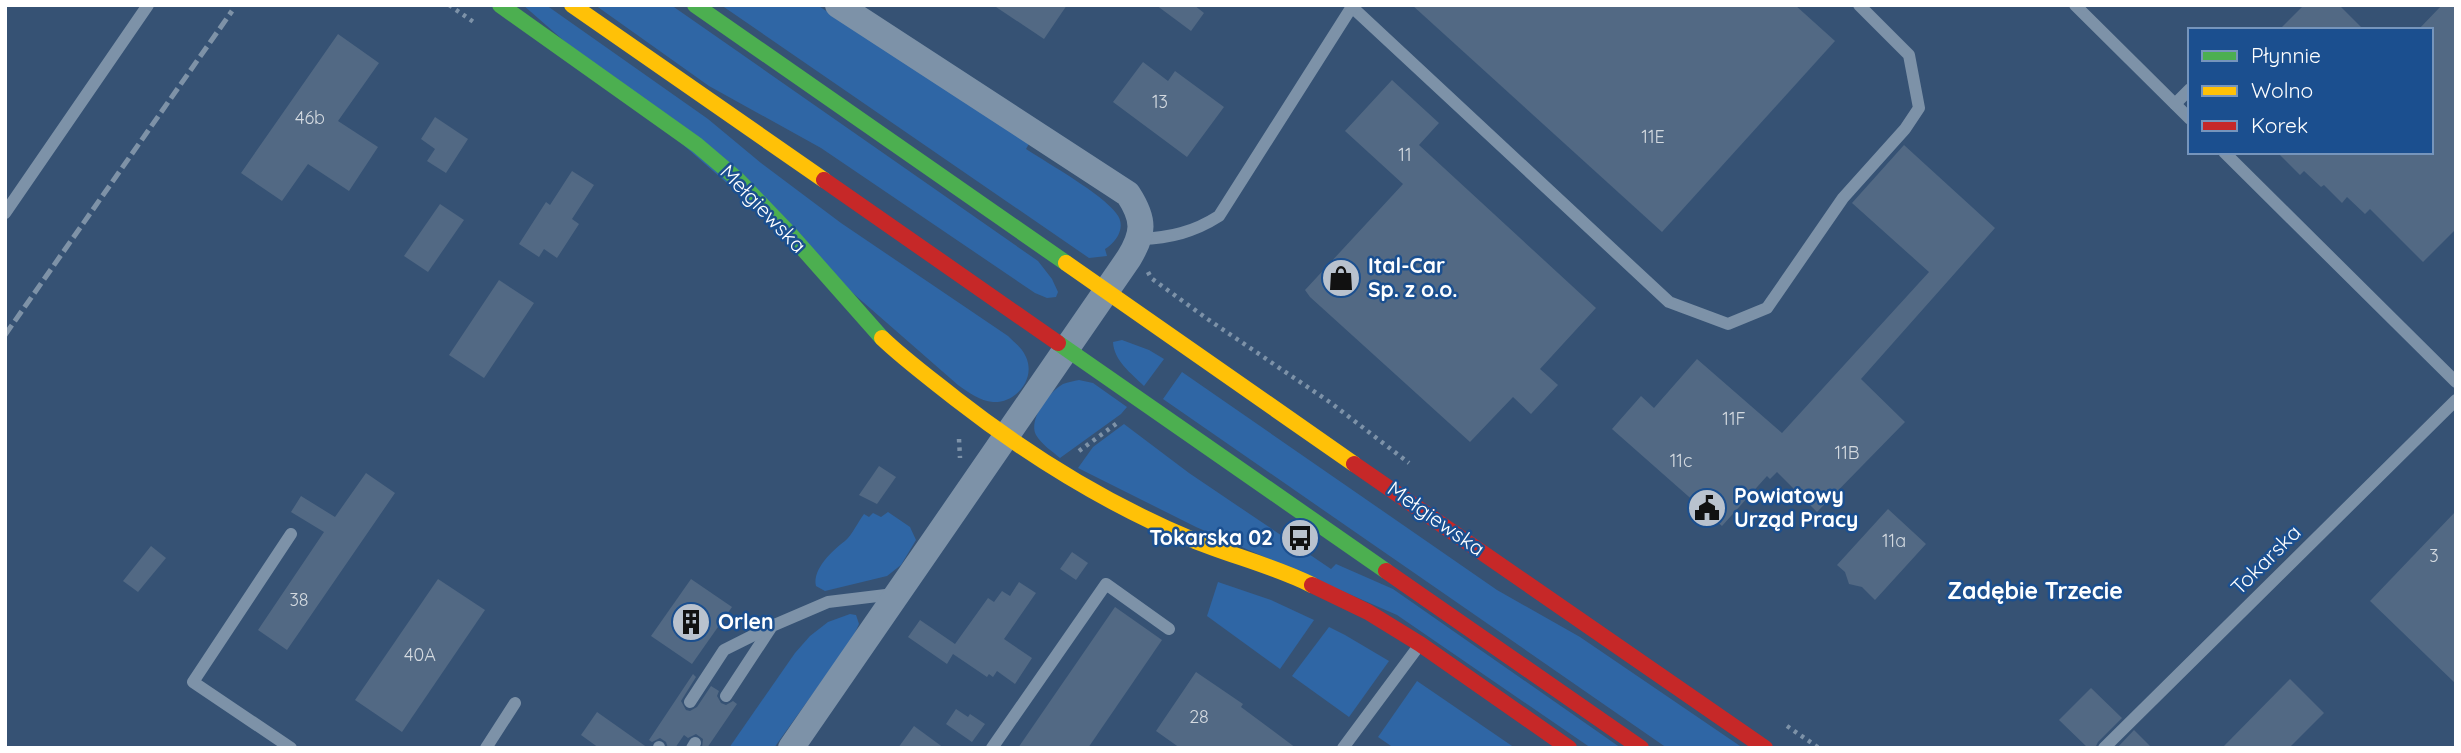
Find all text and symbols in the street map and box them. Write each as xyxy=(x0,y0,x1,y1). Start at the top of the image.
legend xyxy=(2188,28,2433,154)
text: Płynnie xyxy=(2251,42,2321,68)
text: Wolno xyxy=(2251,77,2313,103)
house number: 13 xyxy=(1152,90,1168,113)
house number: 46b xyxy=(295,106,325,129)
text: Korek xyxy=(2251,112,2308,138)
house number: 11E xyxy=(1641,125,1665,148)
house number: 11 xyxy=(1398,143,1412,166)
street label: Mełgiewska xyxy=(715,159,812,258)
place label: Ital-Car Sp. z o.o. xyxy=(1368,252,1458,302)
shop icon: Ital-Car Sp. z o.o. xyxy=(1320,257,1362,299)
house number: 11F xyxy=(1722,407,1746,430)
house number: 11B xyxy=(1834,441,1860,464)
house number: 11c xyxy=(1670,449,1692,472)
street label: Mełgiewska xyxy=(1383,475,1490,561)
place label: Powiatowy Urząd Pracy xyxy=(1734,482,1858,532)
public building icon: Powiatowy Urząd Pracy xyxy=(1686,487,1728,529)
bus stop icon: Tokarska 02 xyxy=(1279,517,1321,559)
street label: Tokarska xyxy=(2225,519,2306,600)
place label: Tokarska 02 xyxy=(1149,524,1273,550)
house number: 11a xyxy=(1882,529,1906,552)
house number: 3 xyxy=(2429,544,2439,567)
district label: Zadębie Trzecie xyxy=(1947,576,2123,605)
house number: 38 xyxy=(289,588,309,611)
building icon: Orlen xyxy=(670,601,712,643)
place label: Orlen xyxy=(718,608,773,634)
house number: 40A xyxy=(404,643,436,666)
house number: 28 xyxy=(1189,705,1209,728)

